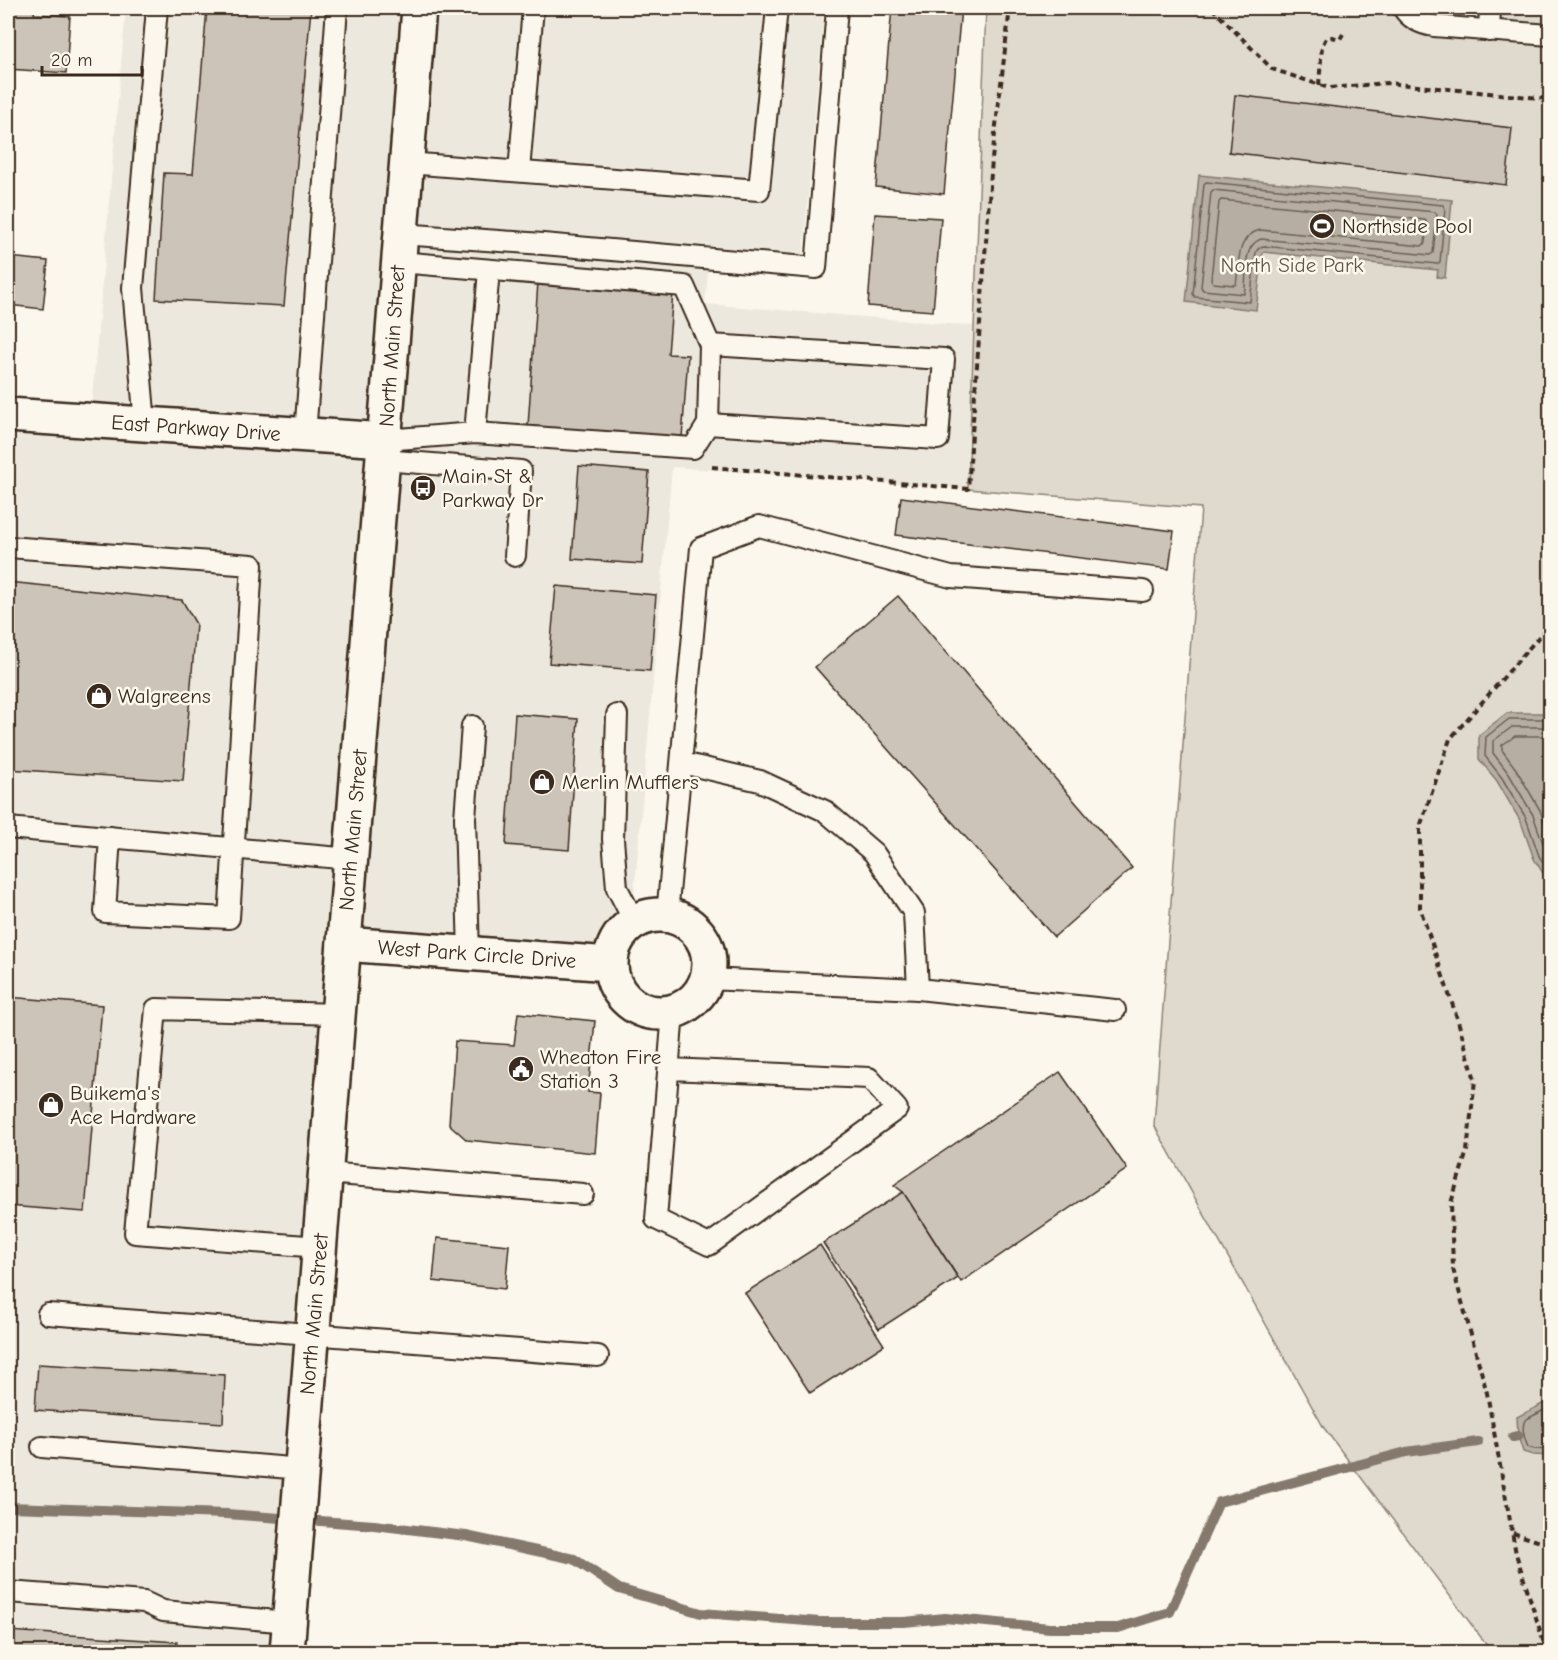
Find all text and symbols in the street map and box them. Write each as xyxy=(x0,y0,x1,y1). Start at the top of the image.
scale bar xyxy=(42,39,142,77)
text: 20 m xyxy=(51,50,92,71)
sports icon: Northside Pool xyxy=(1307,211,1337,241)
place label: Northside Pool xyxy=(1342,214,1472,238)
park label: North Side Park xyxy=(1221,253,1363,277)
street label: North Main Street xyxy=(374,263,410,428)
street label: East Parkway Drive xyxy=(110,410,282,446)
place label: Main St & Parkway Dr xyxy=(442,464,544,512)
bus stop icon: Main St & Parkway Dr xyxy=(408,473,438,503)
shop icon: Walgreens xyxy=(84,681,114,711)
place label: Walgreens xyxy=(118,684,211,708)
street label: North Main Street xyxy=(334,747,372,912)
shop icon: Merlin Mufflers xyxy=(527,767,557,797)
place label: Merlin Mufflers xyxy=(562,770,699,794)
street label: West Park Circle Drive xyxy=(377,935,577,973)
place label: Wheaton Fire Station 3 xyxy=(540,1045,661,1093)
public building icon: Wheaton Fire Station 3 xyxy=(506,1054,536,1084)
place label: Buikema's Ace Hardware xyxy=(70,1081,196,1129)
shop icon: Buikema's Ace Hardware xyxy=(36,1090,66,1120)
street label: North Main Street xyxy=(295,1231,333,1396)

